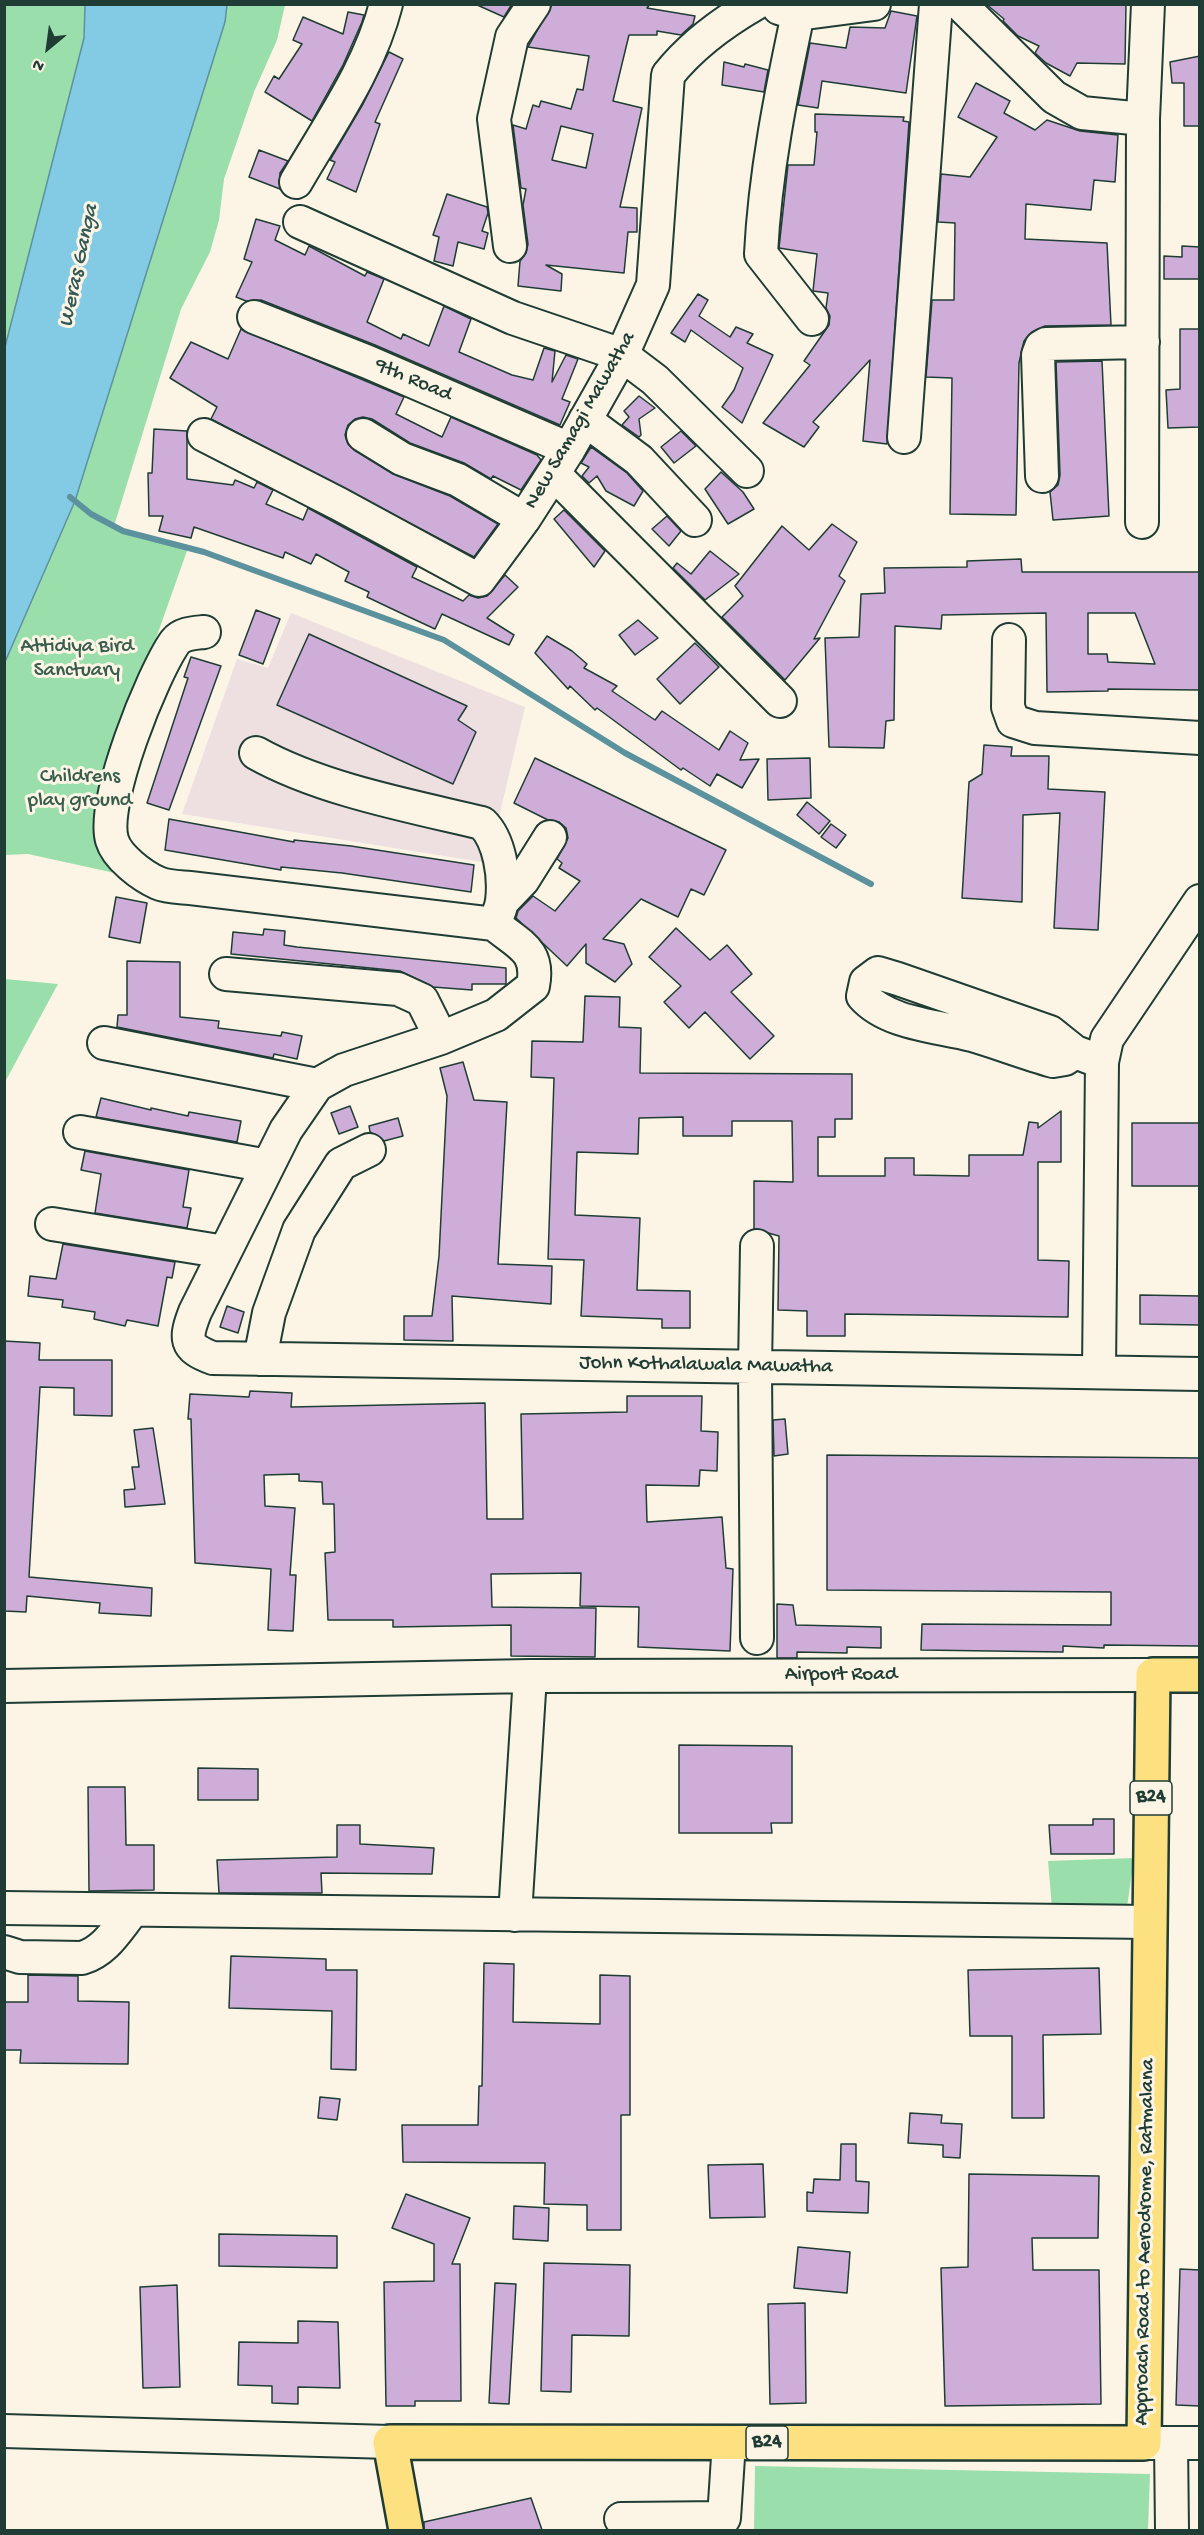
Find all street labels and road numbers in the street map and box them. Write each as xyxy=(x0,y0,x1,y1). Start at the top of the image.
street label: New Samagi Mawatha xyxy=(520,328,642,514)
street label: 9th Road xyxy=(371,354,455,408)
street label: John Kothalawala Mawatha xyxy=(579,1351,833,1381)
street label: Airport Road xyxy=(785,1663,897,1689)
road number: B24 xyxy=(1130,1781,1172,1815)
street label: Approach Road to Aerodrome, Ratmalana xyxy=(1130,2058,1162,2426)
road number: B24 xyxy=(746,2426,788,2460)

